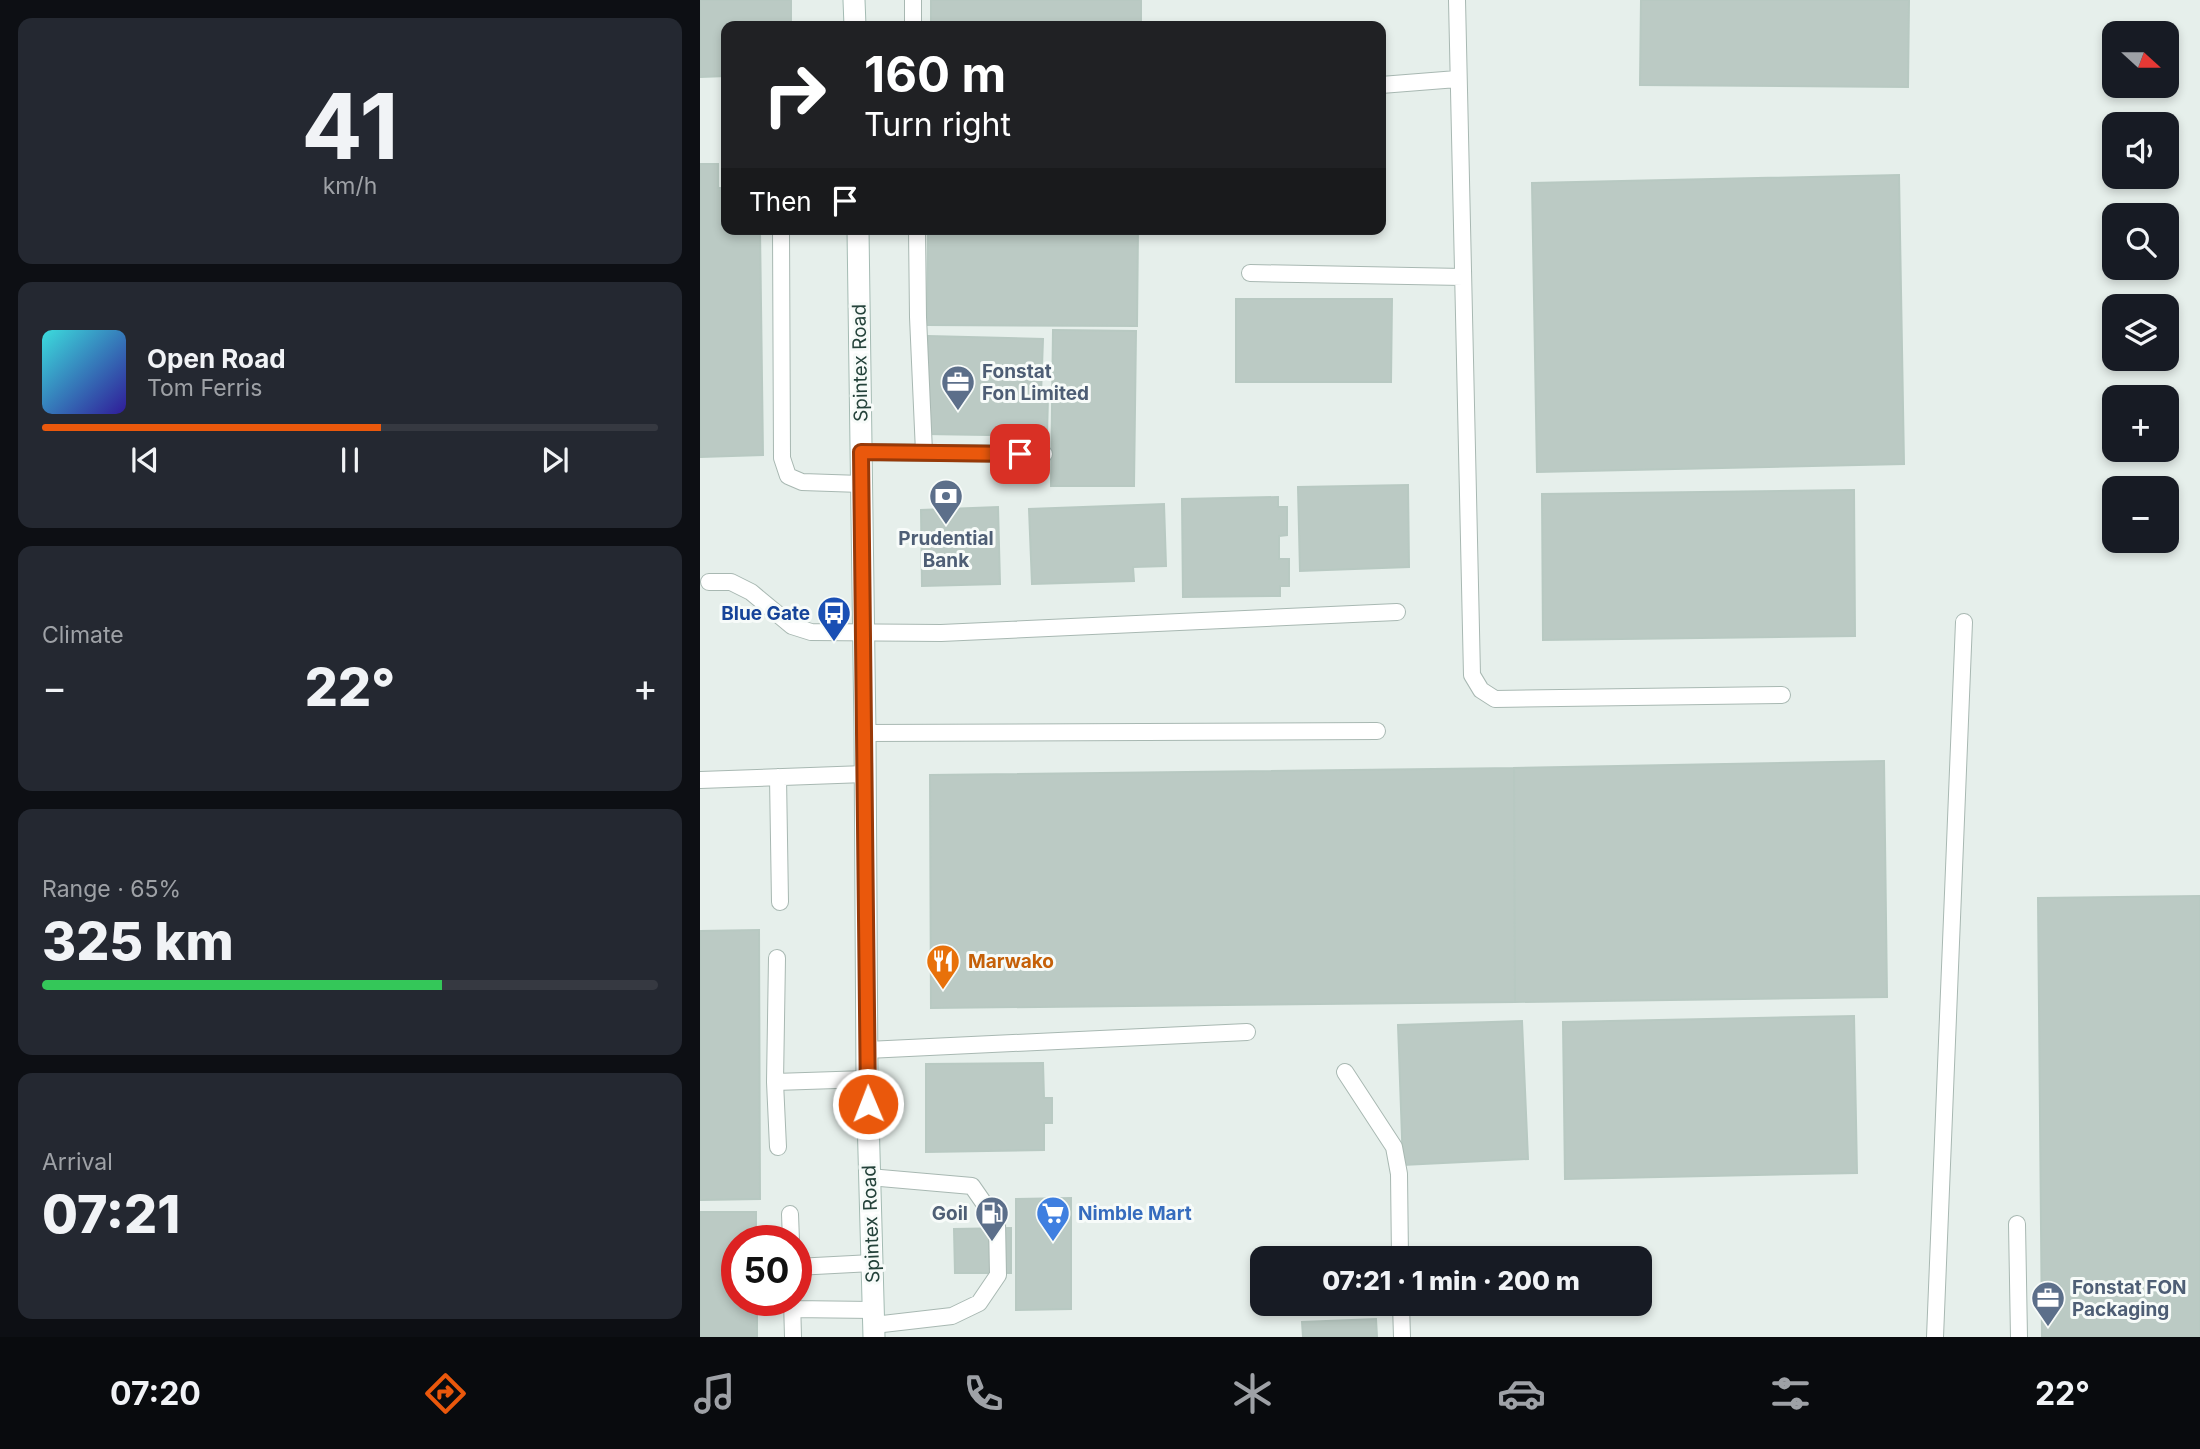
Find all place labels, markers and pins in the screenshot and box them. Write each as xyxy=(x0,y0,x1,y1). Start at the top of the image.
place label: Fonstat Fon Limited xyxy=(982,360,1089,405)
office icon: Fonstat Fon Limited xyxy=(939,363,977,412)
pin xyxy=(990,424,1050,484)
bank icon: Prudential Bank xyxy=(927,477,965,526)
place label: Prudential Bank xyxy=(898,527,994,572)
bus stop icon: Blue Gate xyxy=(815,594,853,643)
place label: Blue Gate xyxy=(721,602,810,625)
restaurant icon: Marwako xyxy=(924,942,962,991)
place label: Marwako xyxy=(968,950,1054,973)
fuel station icon: Goil xyxy=(973,1194,1011,1243)
supermarket icon: Nimble Mart xyxy=(1034,1194,1072,1243)
place label: Goil xyxy=(932,1202,968,1225)
place label: Nimble Mart xyxy=(1078,1202,1192,1225)
place label: Fonstat FON Packaging xyxy=(2072,1276,2187,1321)
office icon: Fonstat FON Packaging xyxy=(2029,1279,2067,1328)

